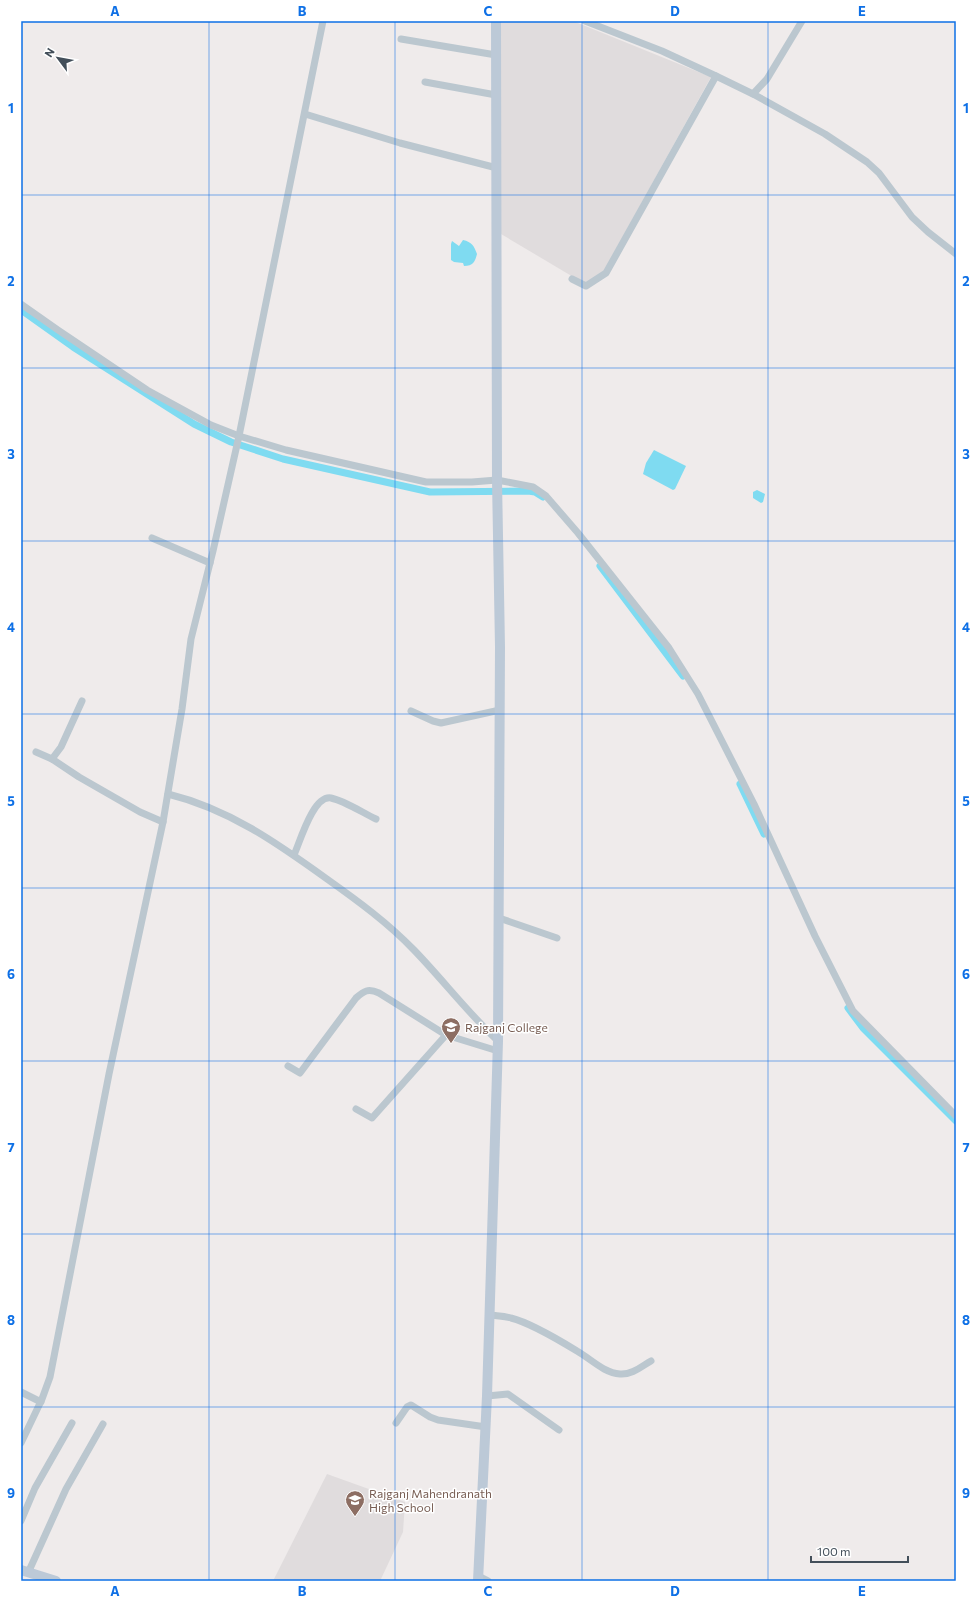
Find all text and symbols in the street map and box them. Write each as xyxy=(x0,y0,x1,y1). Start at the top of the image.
text: A xyxy=(110,3,120,19)
text: B xyxy=(298,3,307,19)
text: C xyxy=(484,3,493,19)
text: D xyxy=(670,3,680,19)
text: E xyxy=(858,3,866,19)
north arrow xyxy=(38,38,78,78)
text: N xyxy=(41,45,57,59)
text: 1 xyxy=(8,100,14,116)
text: 1 xyxy=(963,100,969,116)
text: 2 xyxy=(7,273,15,289)
text: 2 xyxy=(962,273,970,289)
text: 3 xyxy=(7,446,15,462)
text: 3 xyxy=(962,446,970,462)
text: 4 xyxy=(7,619,15,635)
text: 4 xyxy=(962,619,970,635)
text: 5 xyxy=(7,793,15,809)
text: 5 xyxy=(962,793,970,809)
text: 6 xyxy=(7,966,15,982)
text: 6 xyxy=(962,966,970,982)
school or university icon: Rajganj College xyxy=(440,1016,462,1044)
place label: Rajganj College xyxy=(465,1020,548,1034)
text: 7 xyxy=(7,1139,15,1155)
text: 7 xyxy=(962,1139,970,1155)
text: 8 xyxy=(7,1312,15,1328)
text: 8 xyxy=(962,1312,970,1328)
text: 9 xyxy=(7,1485,15,1501)
text: 9 xyxy=(962,1485,970,1501)
place label: Rajganj Mahendranath High School xyxy=(369,1486,492,1514)
school or university icon: Rajganj Mahendranath High School xyxy=(344,1489,366,1517)
scale bar xyxy=(811,1538,908,1564)
text: 100 m xyxy=(817,1544,851,1558)
text: A xyxy=(110,1583,120,1599)
text: B xyxy=(298,1583,307,1599)
text: C xyxy=(484,1583,493,1599)
text: D xyxy=(670,1583,680,1599)
text: E xyxy=(858,1583,866,1599)

